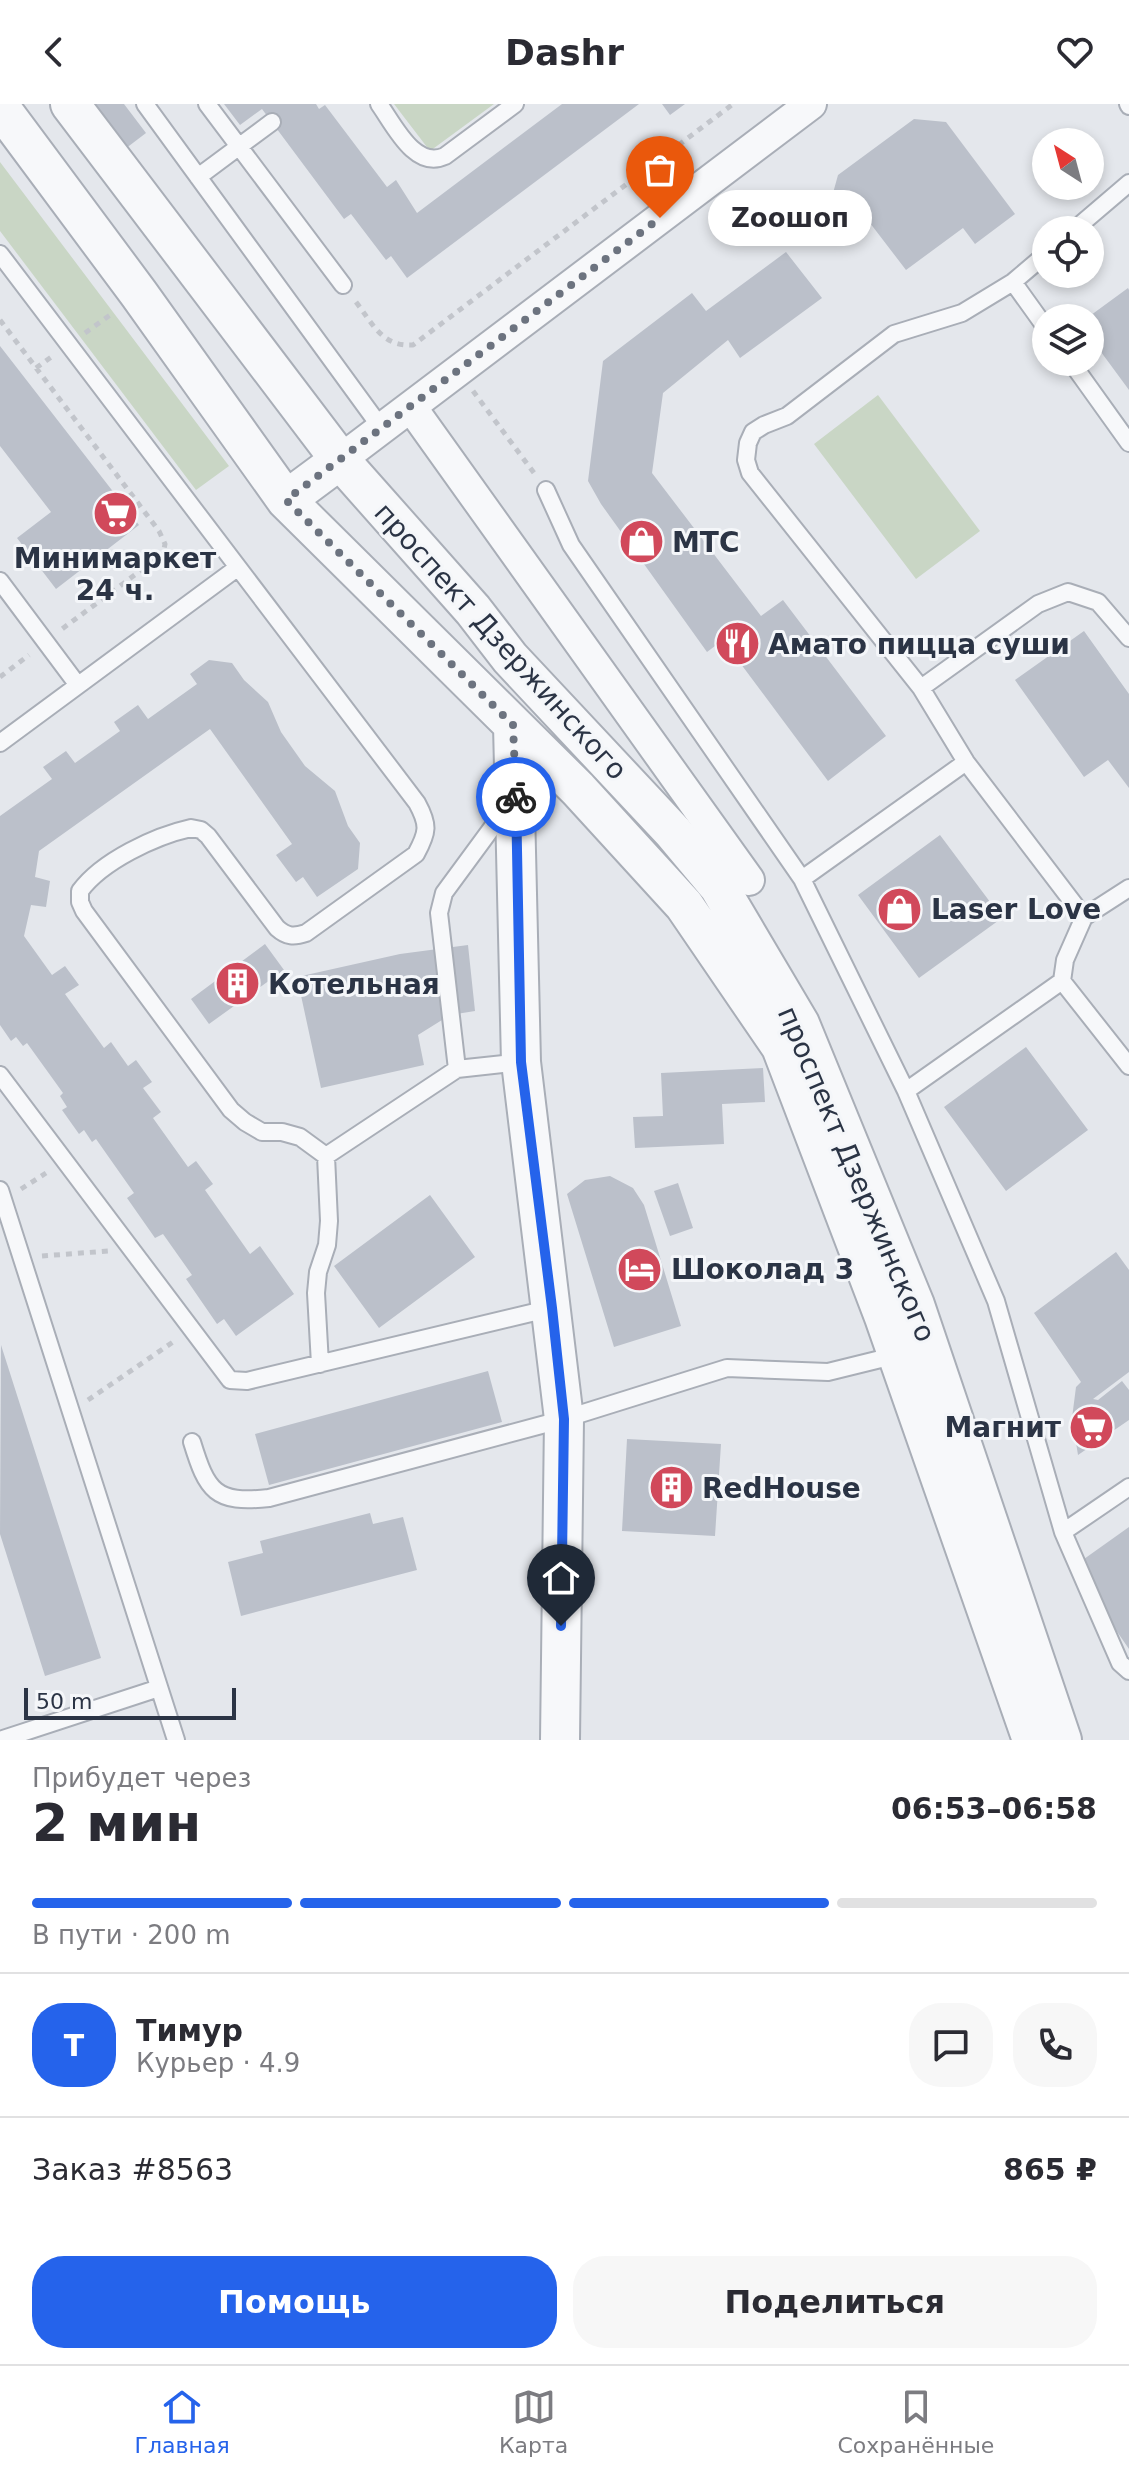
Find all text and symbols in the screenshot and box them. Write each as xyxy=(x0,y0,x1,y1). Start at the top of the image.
icon: back xyxy=(32,30,76,74)
icon: heart xyxy=(1053,30,1097,74)
text: Dashr xyxy=(505,32,624,73)
north arrow xyxy=(1032,128,1104,200)
map controls xyxy=(1032,128,1104,376)
pin xyxy=(626,136,694,218)
icon: bag xyxy=(638,148,682,192)
callout: Zooшоп xyxy=(708,190,872,246)
text: Zooшоп xyxy=(731,203,849,233)
button: locate xyxy=(1032,216,1104,288)
button: layers xyxy=(1032,304,1104,376)
supermarket icon: Минимаркет 24 ч. xyxy=(91,489,139,537)
street label: проспект Дзержинского xyxy=(368,496,634,787)
shop icon: МТС xyxy=(617,518,665,566)
place label: МТС xyxy=(672,526,740,559)
place label: Минимаркет 24 ч. xyxy=(14,542,217,607)
restaurant icon: Амато пицца суши xyxy=(713,620,761,668)
place label: Амато пицца суши xyxy=(768,628,1070,661)
courier xyxy=(476,757,556,837)
icon: bike xyxy=(494,775,538,819)
shop icon: Laser Love xyxy=(876,885,924,933)
place label: Laser Love xyxy=(931,893,1101,926)
building icon: Котельная xyxy=(213,960,261,1008)
place label: Котельная xyxy=(268,968,440,1001)
street label: проспект Дзержинского xyxy=(771,1002,942,1347)
hotel icon: Шоколад 3 xyxy=(616,1245,664,1293)
place label: Шоколад 3 xyxy=(671,1253,854,1286)
supermarket icon: Магнит xyxy=(1068,1403,1116,1451)
place label: Магнит xyxy=(944,1411,1062,1444)
building icon: RedHouse xyxy=(647,1464,695,1512)
place label: RedHouse xyxy=(702,1472,861,1505)
pin xyxy=(527,1544,595,1626)
icon: home xyxy=(539,1556,583,1600)
scale bar xyxy=(24,1684,236,1720)
text: 50 m xyxy=(36,1689,92,1714)
text: Прибудет через xyxy=(32,1763,251,1793)
text: 06:53–06:58 xyxy=(891,1791,1097,1826)
text: 2 мин xyxy=(32,1793,201,1853)
text: В пути · 200 m xyxy=(32,1920,231,1950)
button: chat xyxy=(909,2003,993,2087)
button: phone xyxy=(1013,2003,1097,2087)
text: Тимур xyxy=(136,2013,243,2048)
text: Т xyxy=(64,2028,84,2063)
text: Курьер · 4.9 xyxy=(136,2048,300,2078)
text: Заказ #8563 xyxy=(32,2152,233,2187)
text: 865 ₽ xyxy=(1003,2152,1097,2187)
button: Помощь xyxy=(32,2256,557,2348)
button: Поделиться xyxy=(573,2256,1097,2348)
tab: Главная xyxy=(135,2385,230,2458)
tab: Карта xyxy=(499,2385,568,2458)
tab: Сохранённые xyxy=(837,2385,994,2458)

